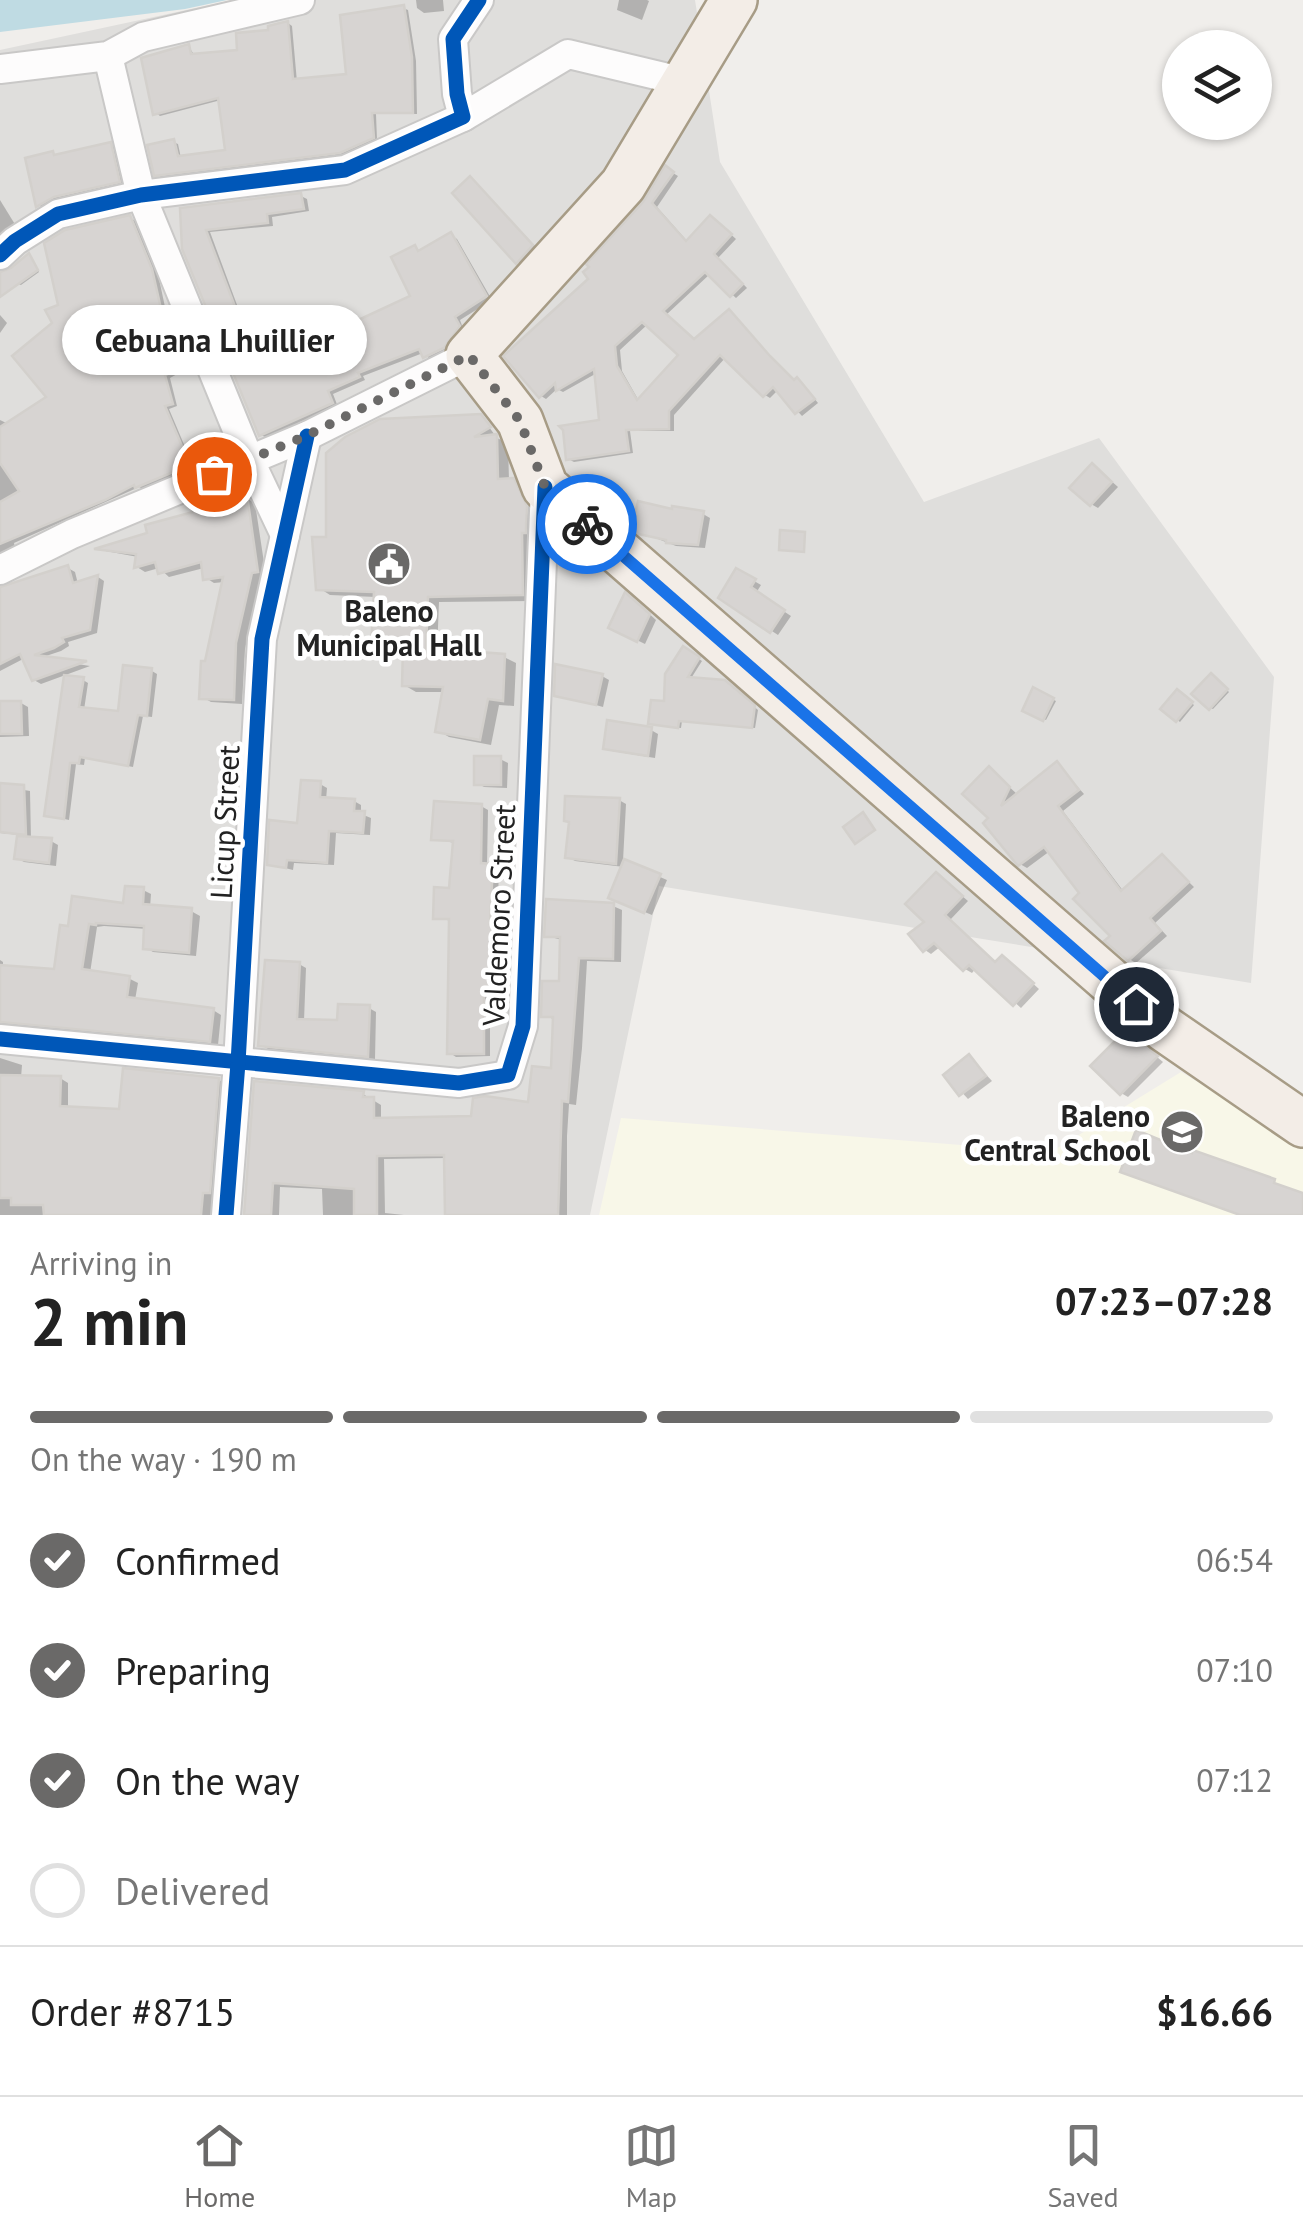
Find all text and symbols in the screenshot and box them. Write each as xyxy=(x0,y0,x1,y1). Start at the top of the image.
map controls xyxy=(1162,30,1272,140)
button: layers xyxy=(1162,30,1272,140)
callout: Cebuana Lhuillier xyxy=(61,304,366,374)
text: Cebuana Lhuillier xyxy=(95,319,334,361)
pin xyxy=(172,432,257,517)
icon: bag xyxy=(187,447,242,502)
courier xyxy=(537,474,637,574)
icon: bike xyxy=(560,497,615,552)
public building icon: Baleno Municipal Hall xyxy=(366,541,412,587)
place label: Baleno Municipal Hall xyxy=(296,591,482,664)
street label: Licup Street xyxy=(200,744,248,900)
street label: Valdemoro Street xyxy=(473,803,523,1028)
pin xyxy=(1094,962,1179,1047)
icon: home xyxy=(1109,977,1164,1032)
place label: Baleno Central School xyxy=(964,1096,1150,1169)
school or university icon: Baleno Central School xyxy=(1159,1109,1205,1155)
text: Arriving in xyxy=(30,1242,172,1284)
text: 07:23–07:28 xyxy=(1055,1276,1273,1325)
text: 2 min xyxy=(30,1279,189,1363)
text: On the way · 190 m xyxy=(30,1438,297,1480)
icon: check xyxy=(30,1533,85,1588)
text: Confirmed xyxy=(115,1536,281,1585)
text: 06:54 xyxy=(1196,1539,1273,1581)
icon: check xyxy=(30,1643,85,1698)
text: Preparing xyxy=(115,1646,271,1695)
text: 07:10 xyxy=(1196,1649,1273,1691)
icon: check xyxy=(30,1753,85,1808)
text: On the way xyxy=(115,1756,300,1805)
text: 07:12 xyxy=(1196,1759,1273,1801)
text: Delivered xyxy=(115,1866,270,1915)
text: Order #8715 xyxy=(30,1987,235,2036)
text: $16.66 xyxy=(1156,1987,1273,2036)
tab: Home xyxy=(184,2118,255,2215)
tab: Map xyxy=(624,2118,679,2215)
tab: Saved xyxy=(1047,2118,1119,2215)

